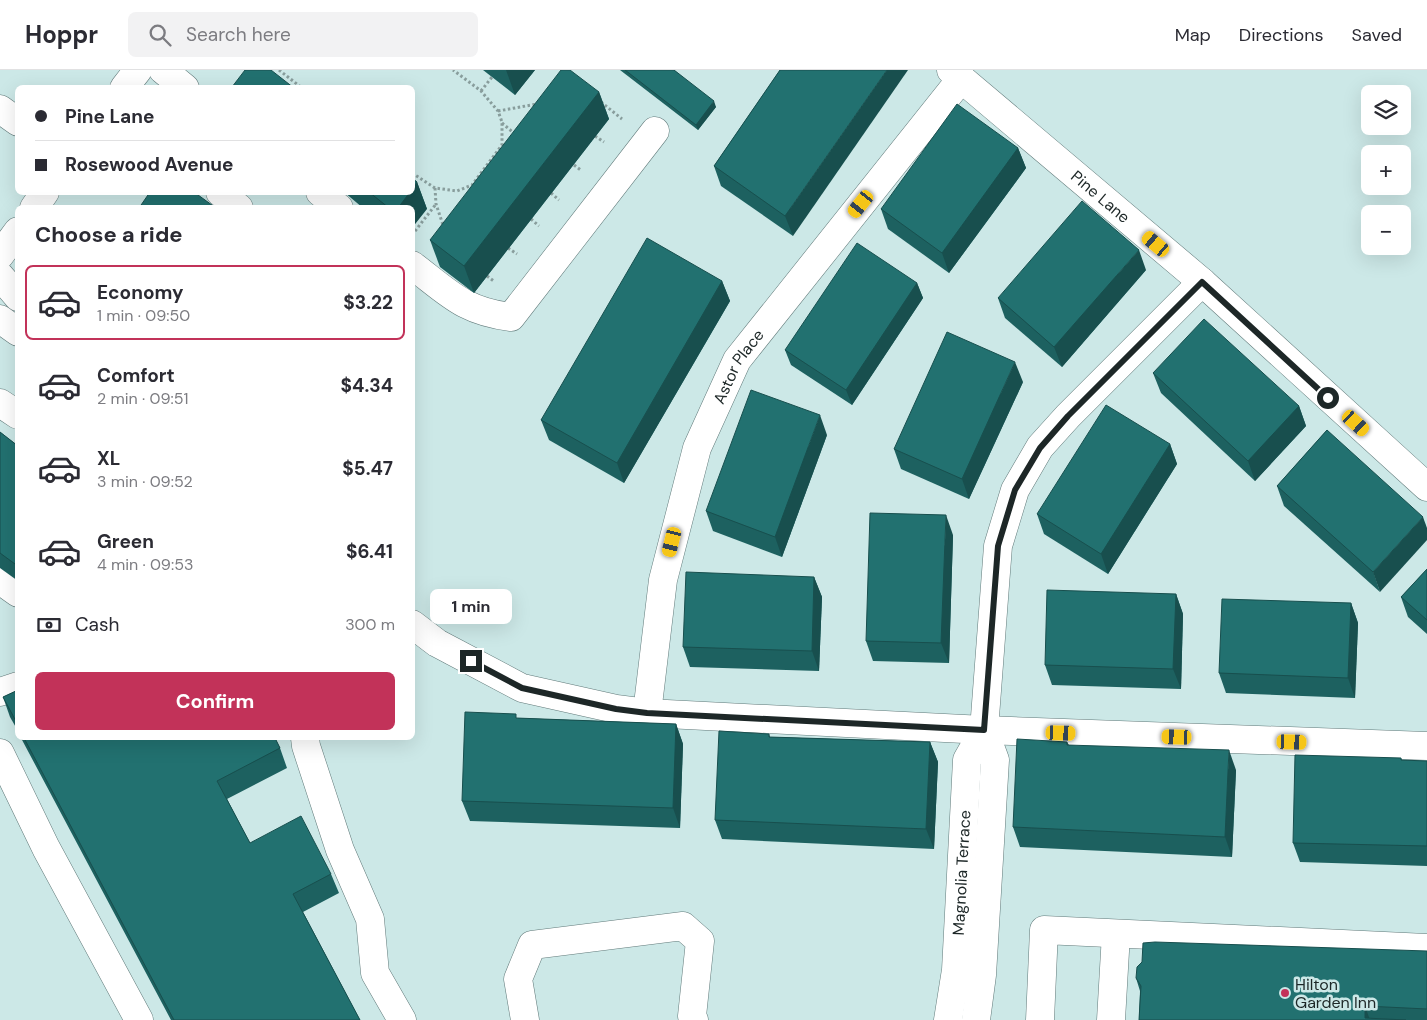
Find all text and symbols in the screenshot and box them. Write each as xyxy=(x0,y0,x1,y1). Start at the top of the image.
search box xyxy=(128,12,478,57)
text: Hoppr xyxy=(25,19,98,50)
icon: search xyxy=(146,21,174,49)
text: Search here xyxy=(186,22,291,47)
text: Map xyxy=(1175,23,1211,47)
text: Directions xyxy=(1239,23,1324,47)
text: Saved xyxy=(1352,23,1402,47)
map controls xyxy=(1361,85,1411,255)
button: layers xyxy=(1361,85,1411,135)
text: Pine Lane xyxy=(65,104,154,129)
button: + xyxy=(1361,145,1411,195)
text: Rosewood Avenue xyxy=(65,152,234,177)
street label: Pine Lane xyxy=(1066,166,1134,228)
car xyxy=(845,188,876,220)
button: − xyxy=(1361,205,1411,255)
text: Choose a ride xyxy=(35,220,183,249)
car xyxy=(1139,229,1172,259)
icon: car xyxy=(37,280,82,325)
text: Economy xyxy=(97,280,184,305)
text: $3.22 xyxy=(343,290,393,315)
text: 1 min · 09:50 xyxy=(97,305,190,326)
street label: Astor Place xyxy=(708,325,769,407)
icon: car xyxy=(37,363,82,408)
text: Comfort xyxy=(97,363,175,388)
text: $4.34 xyxy=(341,373,393,398)
route start xyxy=(1317,387,1339,409)
text: 2 min · 09:51 xyxy=(97,388,188,409)
car xyxy=(1339,407,1372,439)
icon: car xyxy=(37,446,82,491)
text: XL xyxy=(97,446,120,471)
text: $5.47 xyxy=(342,456,393,481)
text: 3 min · 09:52 xyxy=(97,471,193,492)
car xyxy=(661,526,682,558)
icon: car xyxy=(37,529,82,574)
text: Green xyxy=(97,529,154,554)
text: $6.41 xyxy=(346,539,393,564)
text: 4 min · 09:53 xyxy=(97,554,193,575)
callout: 1 min xyxy=(430,588,512,624)
text: 1 min xyxy=(452,596,490,617)
icon: cash xyxy=(35,611,63,639)
text: Cash xyxy=(75,612,119,637)
text: 300 m xyxy=(345,614,395,635)
route end xyxy=(460,650,482,672)
button: Confirm xyxy=(35,672,395,730)
car xyxy=(1045,725,1076,741)
car xyxy=(1161,729,1192,745)
car xyxy=(1276,734,1307,750)
street label: Magnolia Terrace xyxy=(948,809,975,936)
place label: Hilton Garden Inn xyxy=(1295,974,1376,1013)
marker: Hilton Garden Inn xyxy=(1279,987,1291,999)

